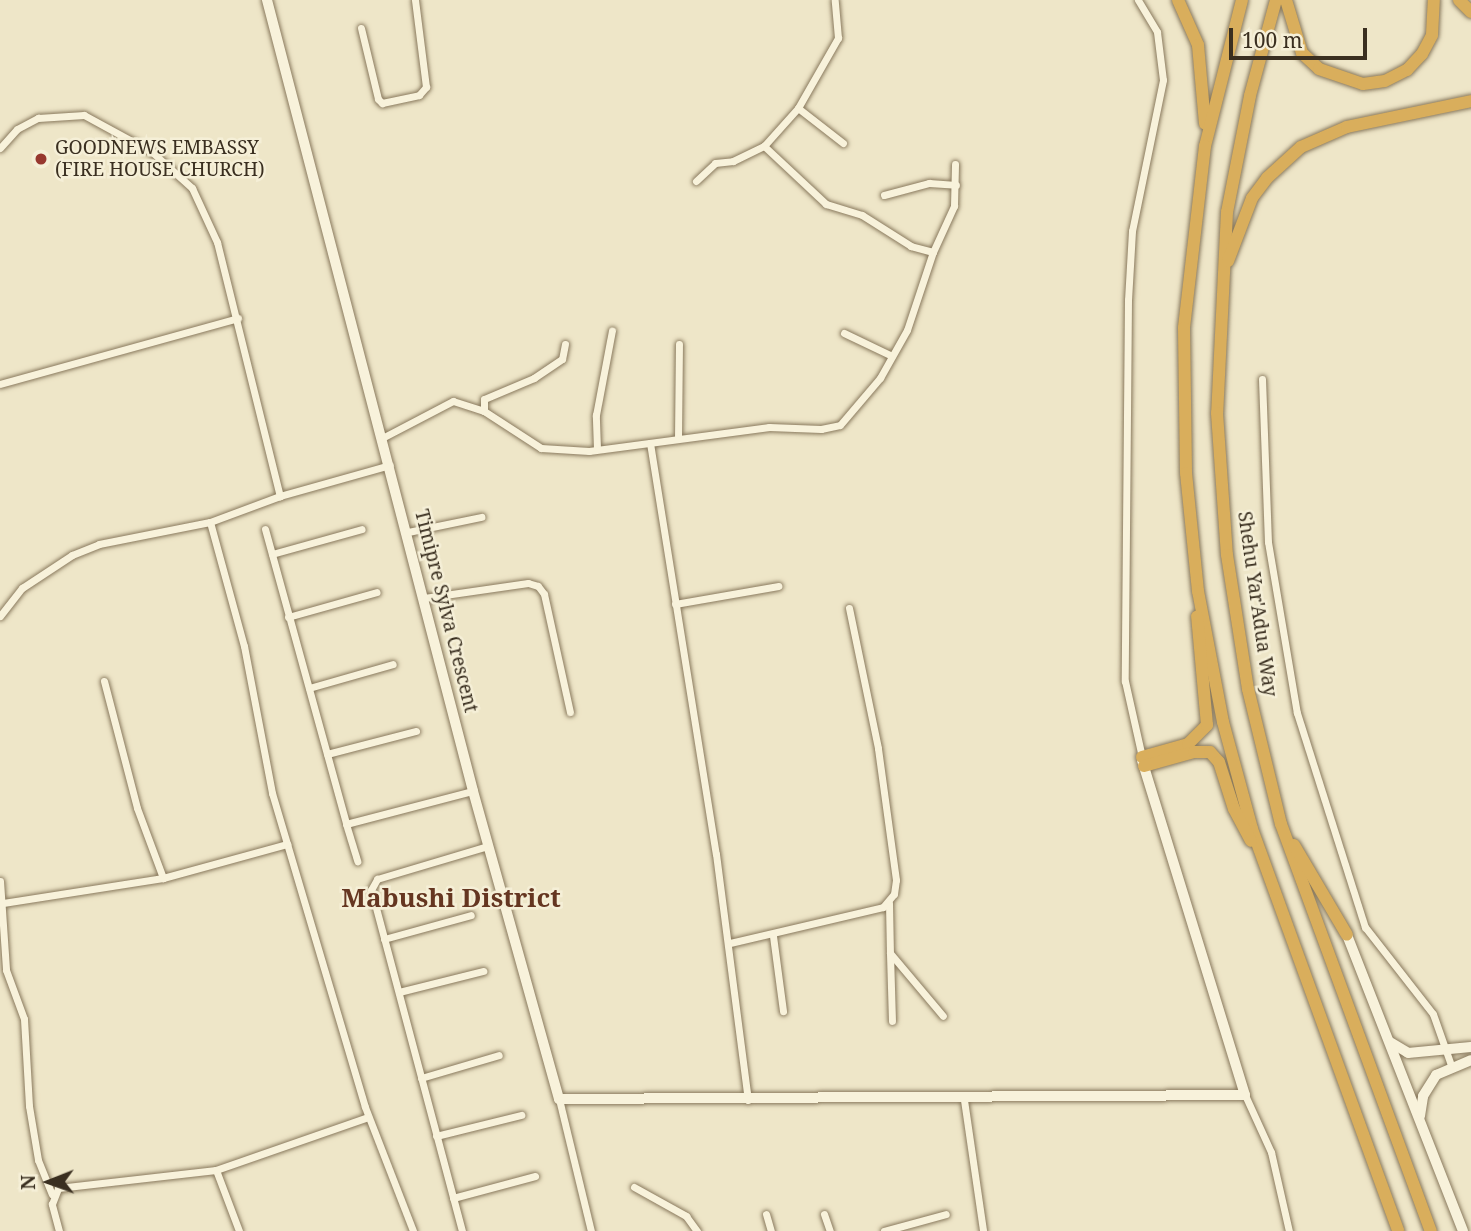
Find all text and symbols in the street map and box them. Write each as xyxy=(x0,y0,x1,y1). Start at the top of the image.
scale bar xyxy=(1233,14,1371,58)
text: 100 m xyxy=(1242,26,1303,54)
place label: GOODNEWS EMBASSY (FIRE HOUSE CHURCH) xyxy=(55,137,265,181)
marker: GOODNEWS EMBASSY (FIRE HOUSE CHURCH) xyxy=(33,151,49,167)
street label: Timipre Sylva Crescent xyxy=(410,507,482,715)
street label: Shehu Yar'Adua Way xyxy=(1233,510,1281,698)
district label: Mabushi District xyxy=(341,882,561,914)
north arrow xyxy=(14,1147,84,1217)
text: N xyxy=(15,1175,41,1190)

